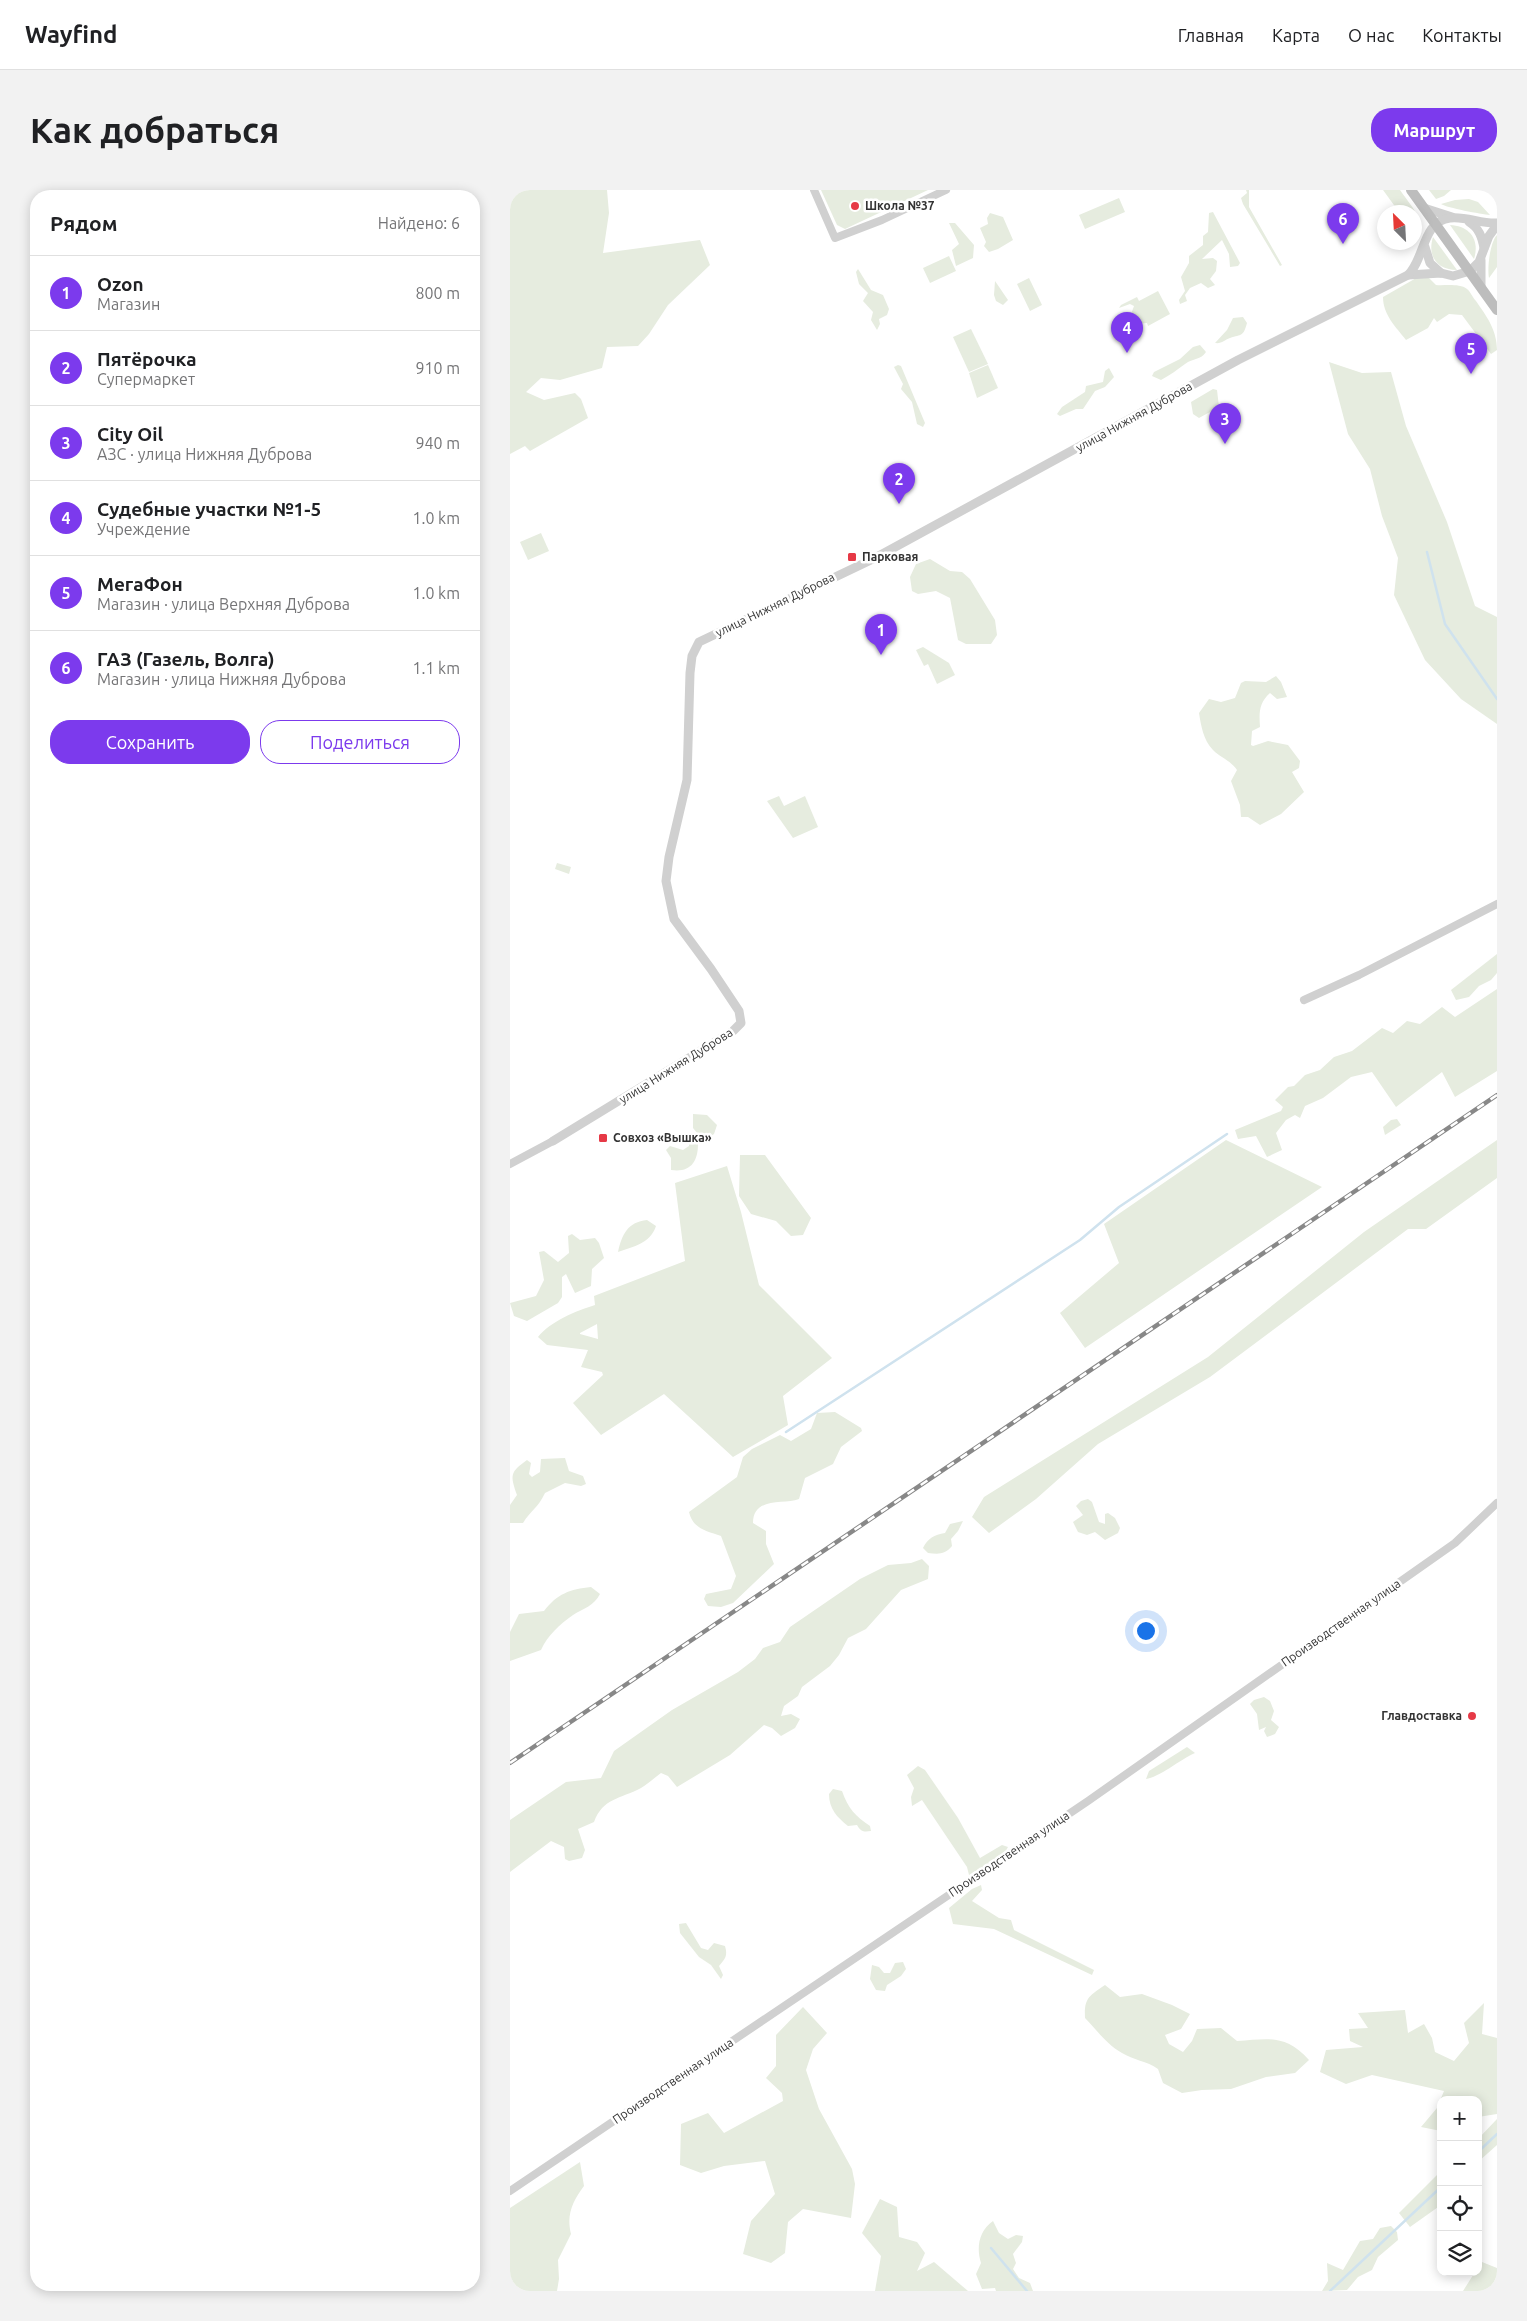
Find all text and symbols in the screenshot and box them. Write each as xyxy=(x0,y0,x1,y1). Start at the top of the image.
text: Wayfind xyxy=(25,21,117,48)
text: Главная xyxy=(1178,25,1244,45)
text: Карта xyxy=(1272,25,1320,45)
text: О нас xyxy=(1348,25,1394,45)
text: Контакты xyxy=(1422,25,1502,45)
button: Маршрут xyxy=(1371,108,1497,152)
text: Как добраться xyxy=(30,110,279,150)
place label: Школа №37 xyxy=(865,199,935,212)
marker: Школа №37 xyxy=(849,200,861,212)
pin: 6 xyxy=(1327,203,1359,244)
north arrow xyxy=(1377,205,1422,250)
text: Рядом xyxy=(50,211,118,235)
text: Найдено: 6 xyxy=(378,214,460,232)
text: Ozon xyxy=(97,273,144,295)
text: 1 xyxy=(61,284,71,302)
text: 800 m xyxy=(415,284,460,302)
text: Магазин xyxy=(97,295,160,313)
pin: 4 xyxy=(1111,312,1143,353)
pin: 5 xyxy=(1455,333,1487,374)
text: Пятёрочка xyxy=(97,348,196,370)
text: 2 xyxy=(61,359,71,377)
text: 910 m xyxy=(415,359,460,377)
text: Супермаркет xyxy=(97,370,195,388)
street label: улица Нижняя Дуброва xyxy=(1073,379,1194,454)
pin: 3 xyxy=(1209,403,1241,444)
text: City Oil xyxy=(97,423,163,445)
text: 3 xyxy=(61,434,71,452)
text: 940 m xyxy=(415,434,460,452)
text: АЗС · улица Нижняя Дуброва xyxy=(97,445,312,463)
pin: 2 xyxy=(883,463,915,504)
text: Судебные участки №1-5 xyxy=(97,498,321,520)
text: 4 xyxy=(61,509,71,527)
text: 1.0 km xyxy=(412,509,460,527)
text: Учреждение xyxy=(97,520,191,538)
place label: Парковая xyxy=(862,550,918,563)
marker: Парковая xyxy=(846,551,858,563)
street label: улица Нижняя Дуброва xyxy=(713,570,836,639)
text: МегаФон xyxy=(97,573,183,595)
text: 5 xyxy=(61,584,71,602)
text: 1.0 km xyxy=(412,584,460,602)
text: Магазин · улица Верхняя Дуброва xyxy=(97,595,350,613)
pin: 1 xyxy=(865,614,897,655)
text: ГАЗ (Газель, Волга) xyxy=(97,648,275,670)
text: 6 xyxy=(61,659,71,677)
text: 1.1 km xyxy=(412,659,460,677)
text: Магазин · улица Нижняя Дуброва xyxy=(97,670,346,688)
button: Сохранить xyxy=(50,720,250,764)
button: Поделиться xyxy=(260,720,460,764)
street label: улица Нижняя Дуброва xyxy=(617,1025,735,1106)
place label: Совхоз «Вышка» xyxy=(613,1131,712,1144)
marker: Совхоз «Вышка» xyxy=(597,1132,609,1144)
street label: Производственная улица xyxy=(1279,1576,1403,1669)
your location xyxy=(1133,1618,1159,1644)
place label: Главдоставка xyxy=(1381,1709,1462,1722)
marker: Главдоставка xyxy=(1466,1710,1478,1722)
street label: Производственная улица xyxy=(946,1808,1071,1899)
street label: Производственная улица xyxy=(610,2035,735,2126)
map controls xyxy=(1437,2096,1482,2276)
button: + xyxy=(1437,2096,1482,2141)
button: − xyxy=(1437,2141,1482,2186)
button: locate xyxy=(1437,2186,1482,2231)
button: layers xyxy=(1437,2231,1482,2276)

